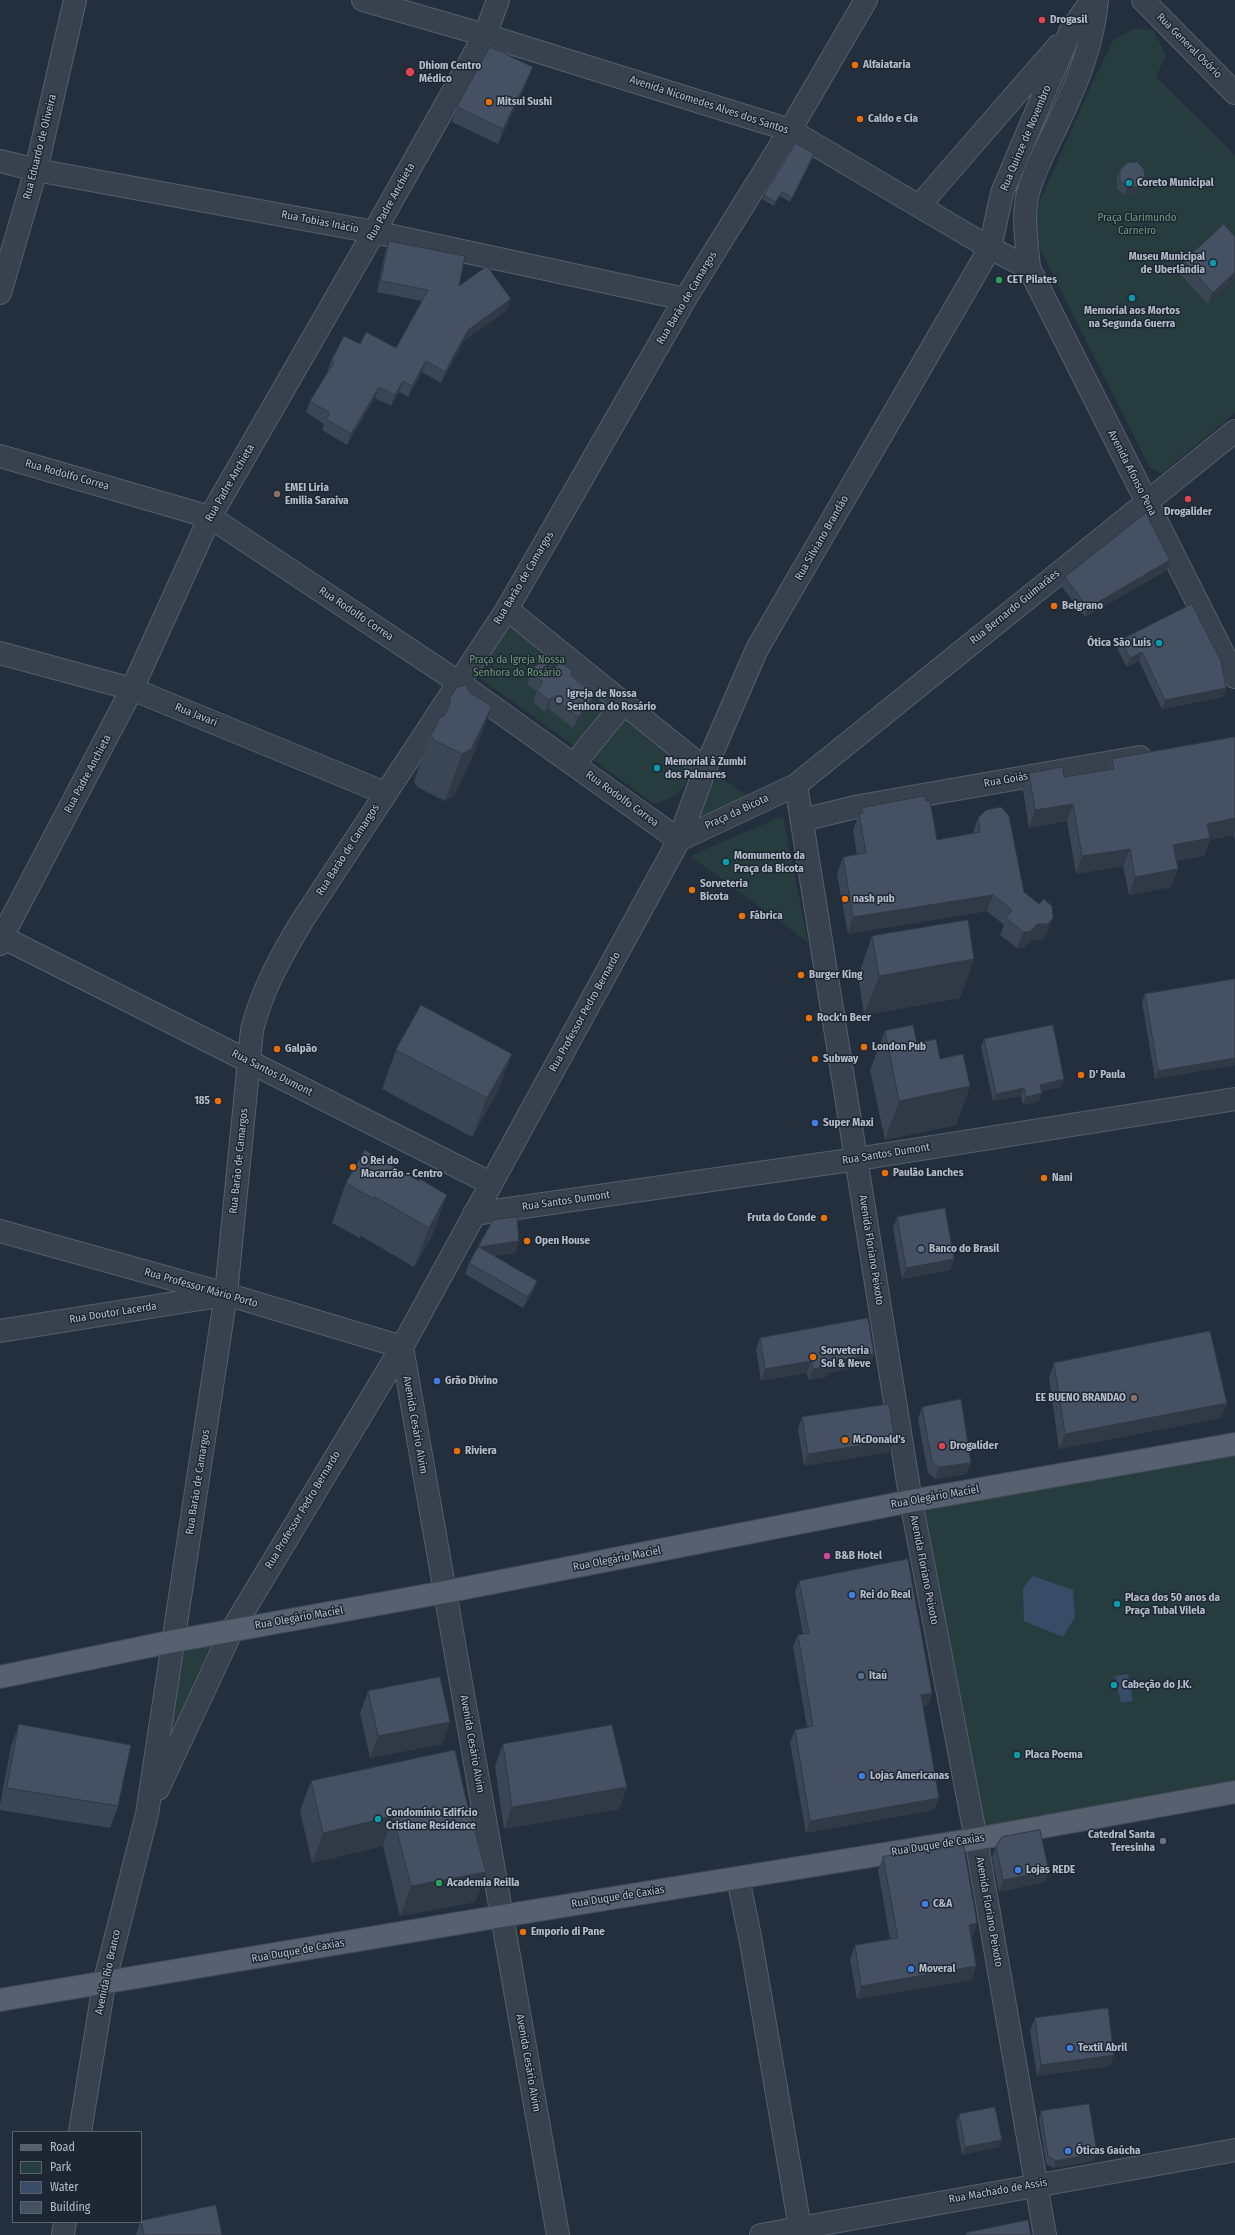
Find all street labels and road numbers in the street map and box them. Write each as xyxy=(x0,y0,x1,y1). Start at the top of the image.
street label: Rua General Osório xyxy=(1154,11,1224,81)
street label: Avenida Nicomedes Alves dos Santos xyxy=(628,73,790,137)
street label: Rua Quinze de Novembro xyxy=(998,83,1054,193)
street label: Rua Eduardo de Oliveira xyxy=(21,93,59,201)
street label: Rua Padre Anchieta xyxy=(364,161,418,243)
street label: Rua Tobias Inácio xyxy=(280,208,360,236)
street label: Rua Barão de Camargos xyxy=(654,249,720,347)
street label: Avenida Afonso Pena xyxy=(1105,428,1159,518)
street label: Rua Padre Anchieta xyxy=(203,442,257,524)
street label: Rua Rodolfo Correa xyxy=(23,457,111,493)
street label: Rua Silviano Brandão xyxy=(792,493,852,583)
street label: Rua Barão de Camargos xyxy=(491,529,557,627)
street label: Rua Bernardo Guimarães xyxy=(967,567,1063,647)
street label: Rua Rodolfo Correa xyxy=(316,584,396,644)
street label: Rua Javari xyxy=(173,701,219,729)
street label: Rua Padre Anchieta xyxy=(62,733,114,815)
street label: Rua Rodolfo Correa xyxy=(583,768,661,830)
street label: Rua Goiás xyxy=(983,770,1029,790)
street label: Praça da Bicota xyxy=(703,791,771,833)
street label: Rua Barão de Camargos xyxy=(314,802,382,898)
street label: Rua Professor Pedro Bernardo xyxy=(546,950,624,1074)
street label: Rua Santos Dumont xyxy=(230,1047,314,1099)
street label: Rua Barão de Camargos xyxy=(227,1108,251,1214)
street label: Rua Santos Dumont xyxy=(841,1141,931,1167)
street label: Rua Santos Dumont xyxy=(521,1188,611,1214)
street label: Avenida Floriano Peixoto xyxy=(856,1194,886,1306)
street label: Rua Professor Mário Porto xyxy=(143,1266,259,1310)
street label: Rua Doutor Lacerda xyxy=(68,1300,158,1326)
street label: Avenida Cesário Alvim xyxy=(400,1375,430,1475)
street label: Rua Barão de Camargos xyxy=(183,1429,213,1535)
street label: Rua Professor Pedro Bernardo xyxy=(263,1449,343,1571)
street label: Rua Olegário Maciel xyxy=(890,1483,980,1511)
street label: Avenida Floriano Peixoto xyxy=(907,1514,941,1626)
street label: Rua Olegário Maciel xyxy=(572,1544,662,1574)
street label: Rua Olegário Maciel xyxy=(254,1604,344,1632)
street label: Avenida Cesário Alvim xyxy=(457,1694,487,1794)
street label: Rua Duque de Caxias xyxy=(891,1831,985,1859)
street label: Avenida Floriano Peixoto xyxy=(973,1856,1005,1968)
street label: Rua Duque de Caxias xyxy=(571,1883,665,1911)
street label: Avenida Rio Branco xyxy=(93,1928,123,2016)
street label: Rua Duque de Caxias xyxy=(251,1936,345,1966)
street label: Avenida Cesário Alvim xyxy=(513,2013,543,2113)
street label: Rua Machado de Assis xyxy=(948,2176,1048,2206)

